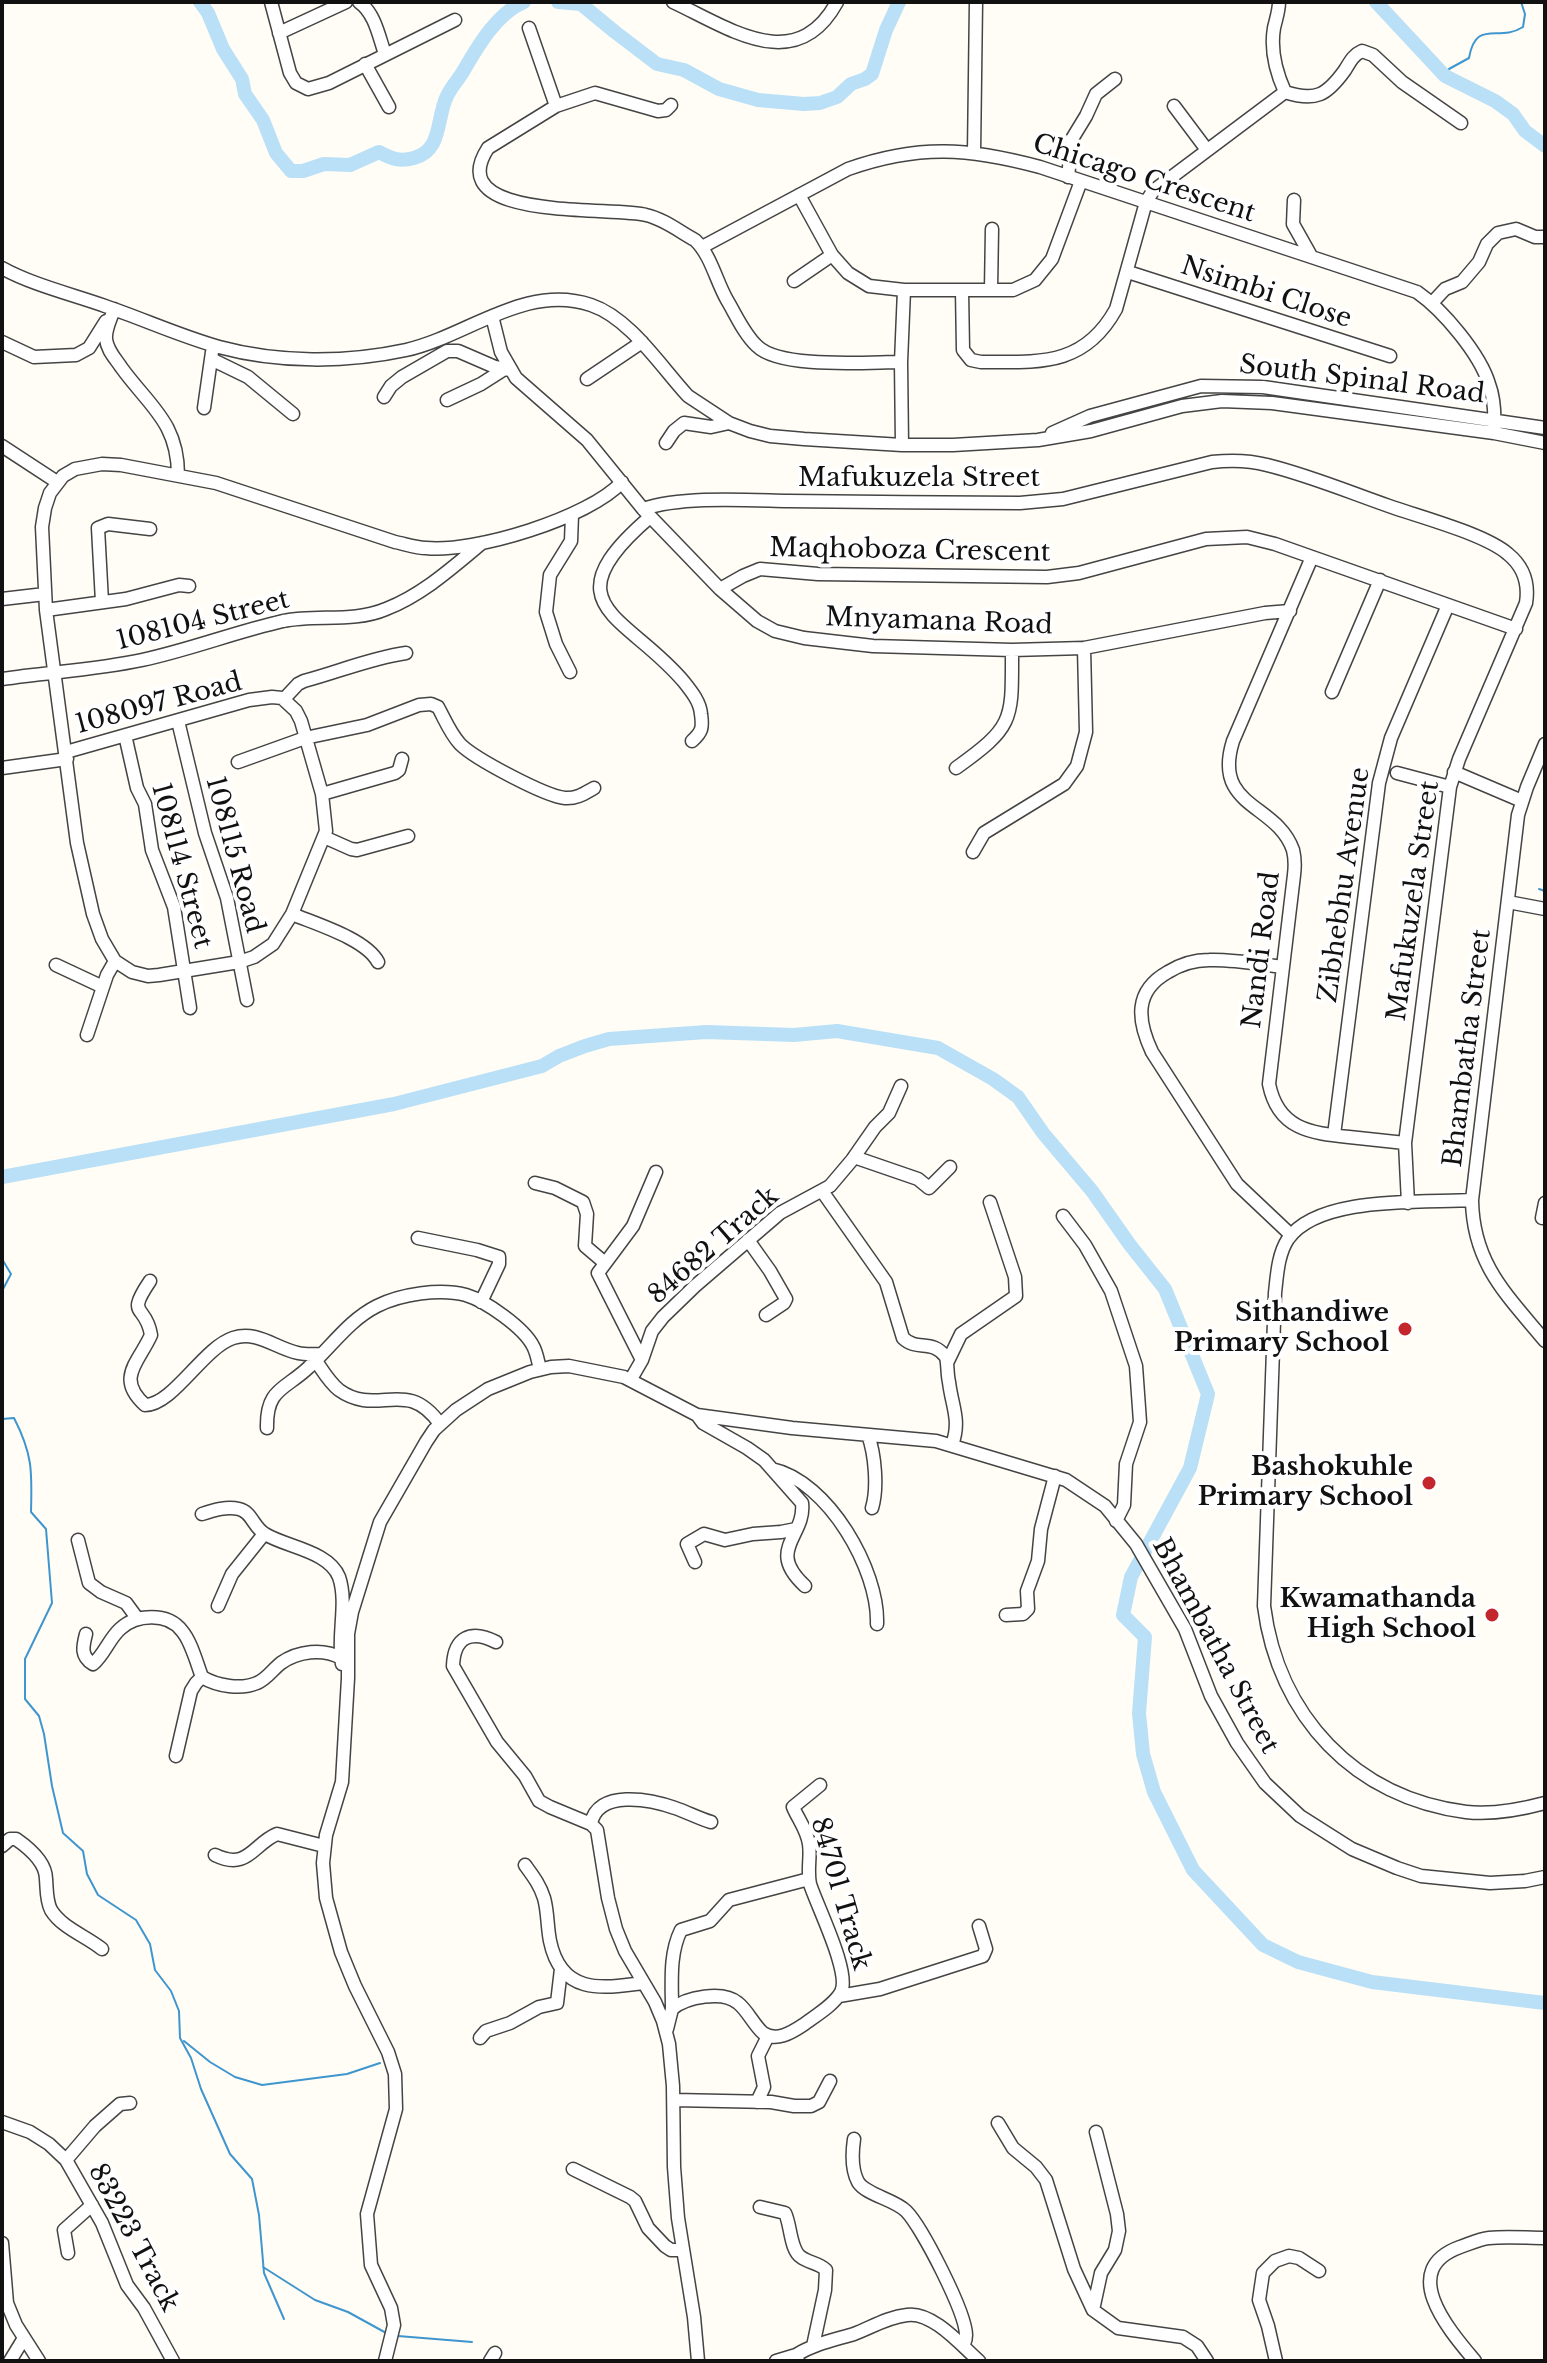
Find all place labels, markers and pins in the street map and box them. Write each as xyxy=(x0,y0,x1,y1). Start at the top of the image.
place label: Sithandiwe Primary School xyxy=(1174,1298,1389,1360)
marker: Sithandiwe Primary School xyxy=(1396,1320,1414,1338)
place label: Bashokuhle Primary School xyxy=(1198,1452,1413,1514)
marker: Bashokuhle Primary School xyxy=(1420,1474,1438,1492)
place label: Kwamathanda High School xyxy=(1280,1584,1476,1646)
marker: Kwamathanda High School xyxy=(1483,1606,1501,1624)

